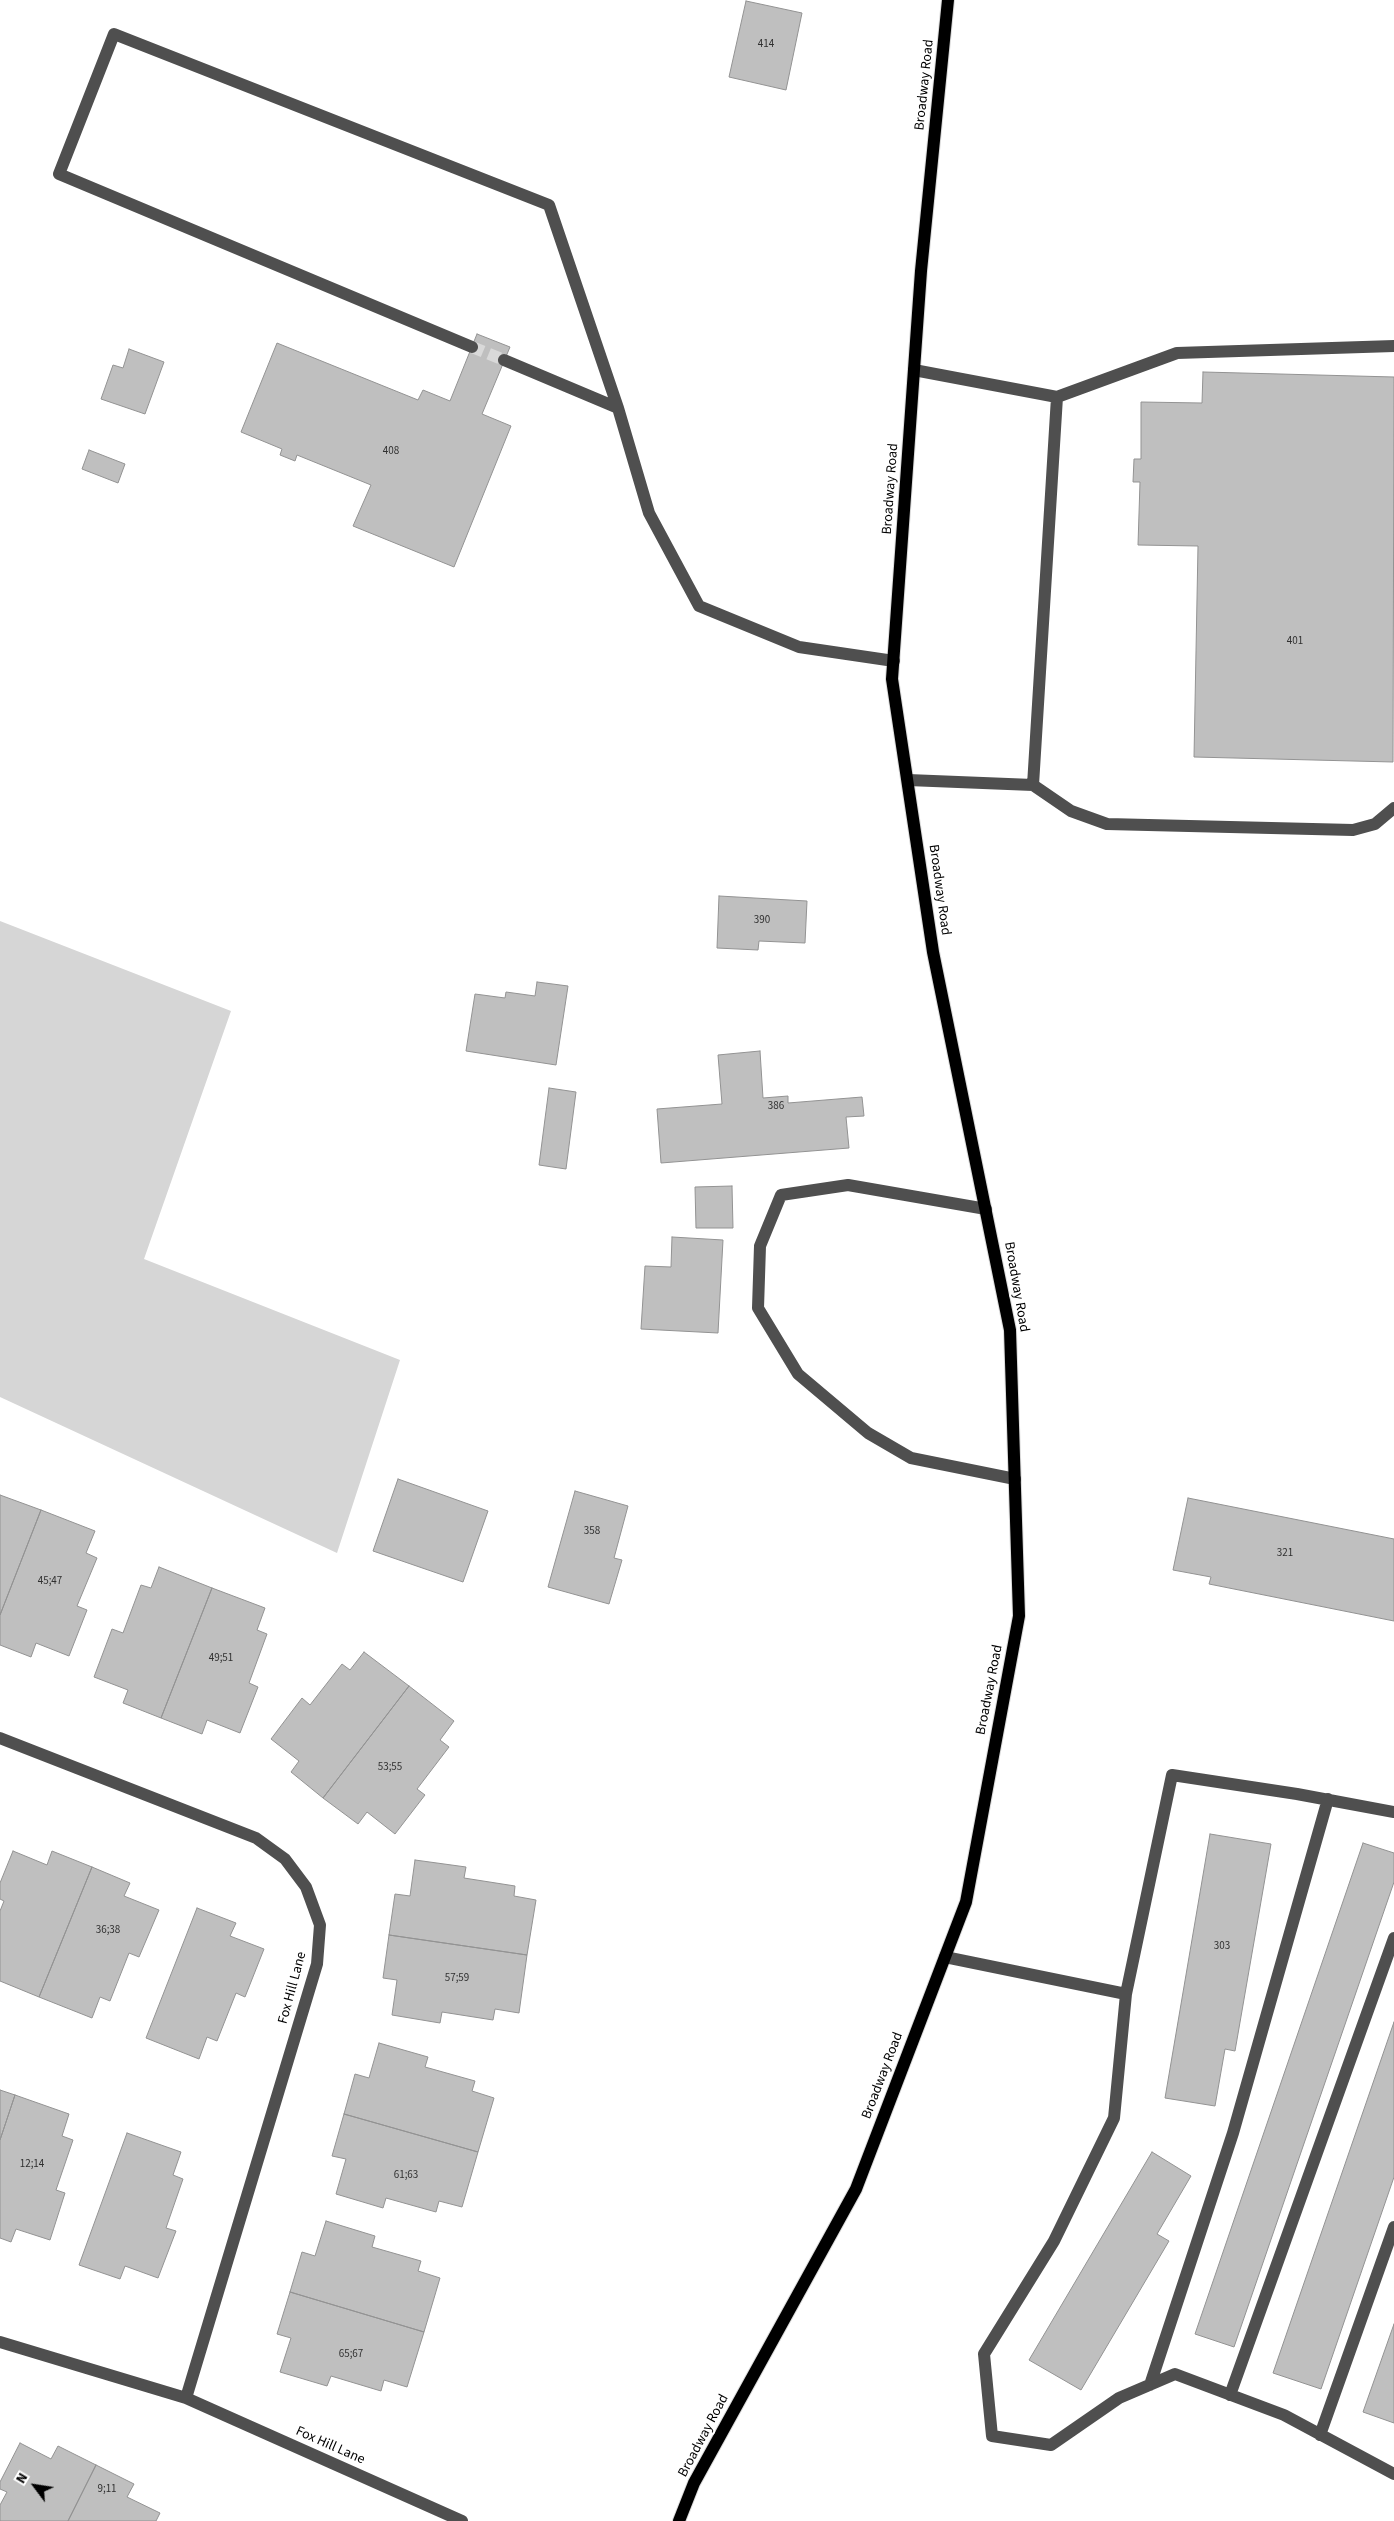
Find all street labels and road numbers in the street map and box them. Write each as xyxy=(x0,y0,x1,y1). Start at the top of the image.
street label: Broadway Road xyxy=(912,39,938,131)
street label: Broadway Road xyxy=(879,443,903,535)
street label: Broadway Road xyxy=(924,844,954,936)
street label: Broadway Road xyxy=(1000,1240,1032,1334)
street label: Broadway Road xyxy=(973,1643,1007,1737)
street label: Fox Hill Lane xyxy=(275,1950,311,2026)
street label: Broadway Road xyxy=(859,2030,907,2122)
street label: Broadway Road xyxy=(675,2392,733,2480)
street label: Fox Hill Lane xyxy=(293,2423,367,2469)

